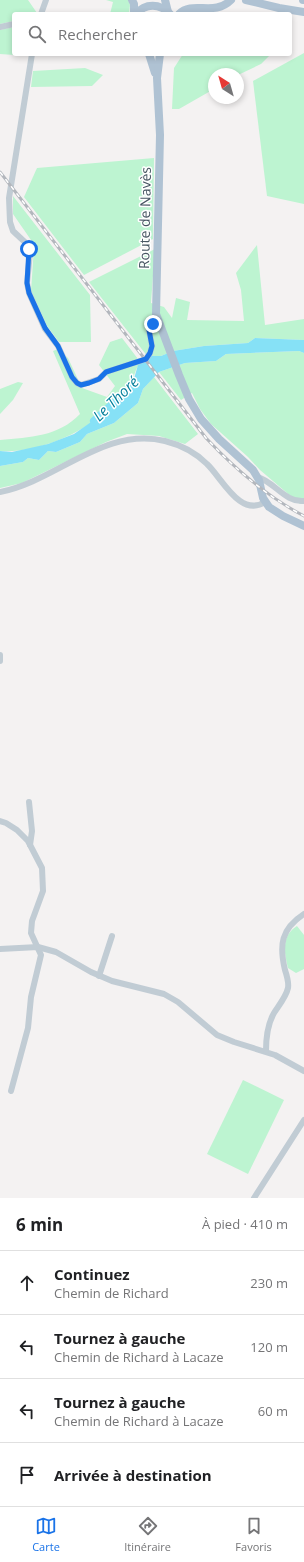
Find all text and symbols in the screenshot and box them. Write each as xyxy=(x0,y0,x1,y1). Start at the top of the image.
search box xyxy=(12,12,292,56)
icon: search xyxy=(26,23,48,45)
text: Rechercher xyxy=(58,24,138,44)
north arrow xyxy=(208,68,244,104)
street label: Route de Navès xyxy=(134,166,155,269)
route start xyxy=(20,240,38,258)
route end xyxy=(144,315,162,333)
water label: Le Thoré xyxy=(88,371,143,425)
text: 6 min xyxy=(16,1213,63,1236)
text: À pied · 410 m xyxy=(202,1215,288,1233)
text: Continuez xyxy=(54,1264,130,1284)
icon: ahead xyxy=(16,1272,38,1294)
text: 230 m xyxy=(250,1274,288,1292)
text: Chemin de Richard xyxy=(54,1284,169,1302)
text: Tournez à gauche xyxy=(54,1328,185,1348)
icon: left xyxy=(16,1336,38,1358)
text: 120 m xyxy=(250,1338,288,1356)
text: Chemin de Richard à Lacaze xyxy=(54,1348,224,1366)
text: Tournez à gauche xyxy=(54,1392,185,1412)
icon: left xyxy=(16,1400,38,1422)
text: 60 m xyxy=(258,1402,288,1420)
text: Chemin de Richard à Lacaze xyxy=(54,1412,224,1430)
icon: arrive xyxy=(16,1464,38,1486)
text: Arrivée à destination xyxy=(54,1465,212,1485)
tab: Carte xyxy=(32,1515,60,1554)
tab: Itinéraire xyxy=(124,1515,171,1554)
tab: Favoris xyxy=(235,1515,272,1554)

